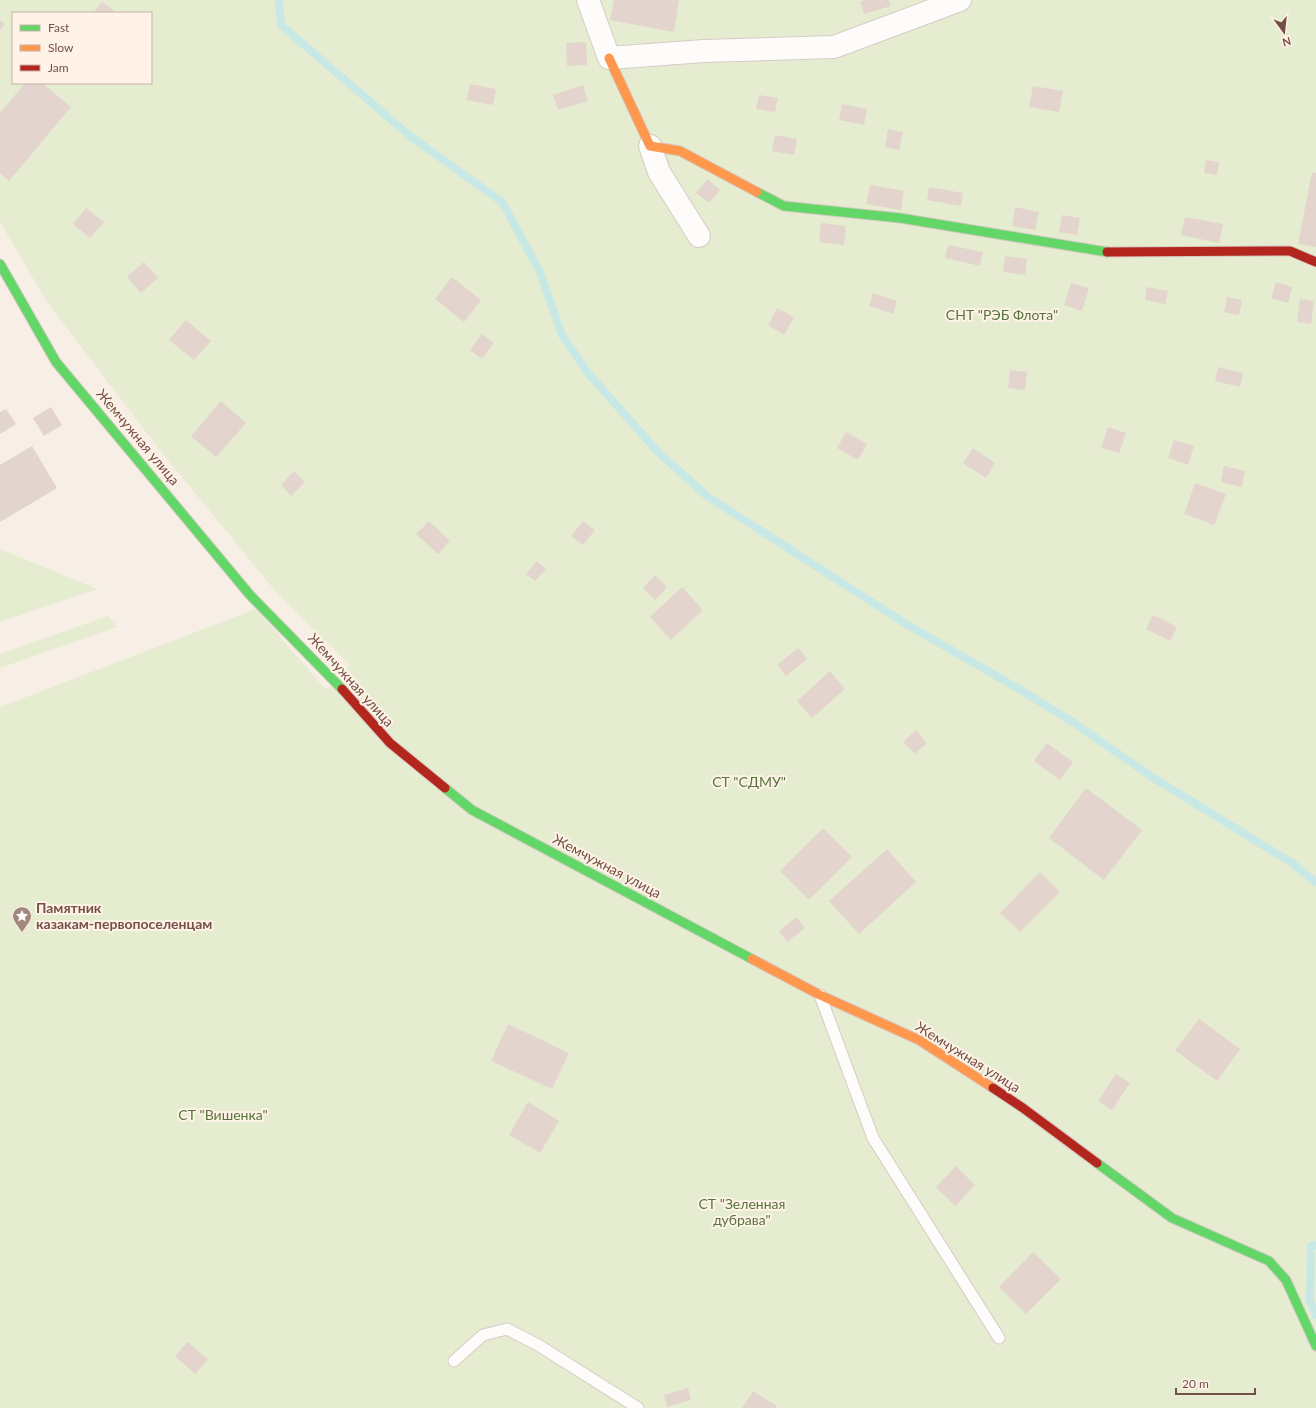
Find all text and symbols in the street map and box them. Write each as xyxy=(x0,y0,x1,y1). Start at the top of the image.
legend xyxy=(12,12,152,84)
north arrow xyxy=(1264,12,1304,52)
text: Fast xyxy=(48,20,70,35)
text: N xyxy=(1281,35,1292,50)
text: Slow xyxy=(48,40,74,55)
text: Jam xyxy=(48,60,69,75)
park label: СНТ "РЭБ Флота" xyxy=(946,306,1058,323)
street label: Жемчужная улица xyxy=(93,385,184,488)
street label: Жемчужная улица xyxy=(305,629,398,730)
park label: СТ "СДМУ" xyxy=(712,773,786,790)
street label: Жемчужная улица xyxy=(550,830,664,901)
place label: Памятник казакам-первопоселенцам xyxy=(36,899,212,932)
place icon: Памятник казакам-первопоселенцам xyxy=(11,905,33,933)
street label: Жемчужная улица xyxy=(913,1017,1024,1096)
park label: СТ "Вишенка" xyxy=(178,1106,268,1123)
park label: СТ "Зеленная дубрава" xyxy=(699,1195,785,1228)
scale bar xyxy=(1176,1370,1255,1396)
text: 20 m xyxy=(1182,1376,1209,1391)

